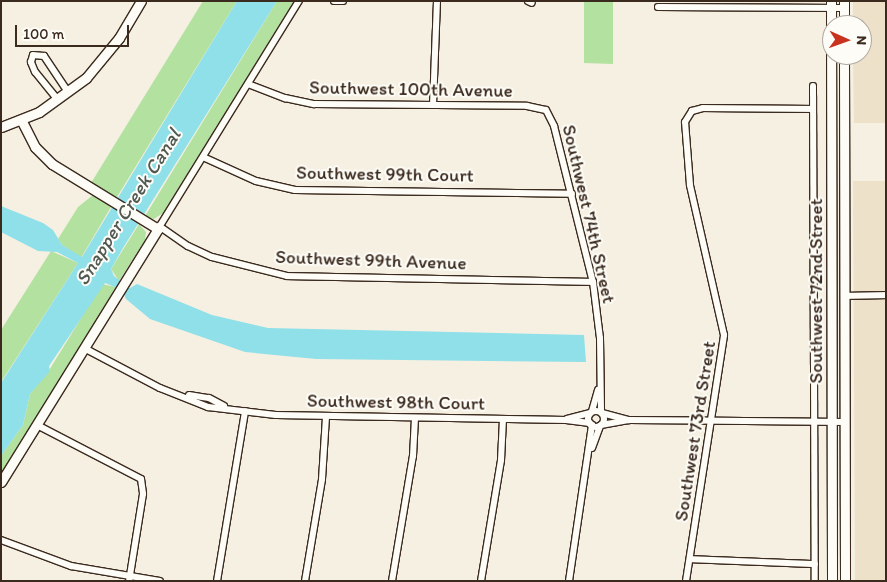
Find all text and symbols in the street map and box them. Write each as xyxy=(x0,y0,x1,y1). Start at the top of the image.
scale bar xyxy=(18,15,131,47)
north arrow xyxy=(822,15,872,65)
text: 100 m xyxy=(23,25,64,43)
text: N xyxy=(853,35,870,46)
street label: Southwest 100th Avenue xyxy=(310,76,512,102)
street label: Southwest 74th Street xyxy=(557,123,621,305)
water label: Snapper Creek Canal xyxy=(70,124,186,290)
street label: Southwest 99th Court xyxy=(296,161,474,187)
street label: Southwest 72nd Street xyxy=(805,199,827,383)
street label: Southwest 99th Avenue xyxy=(276,245,466,275)
street label: Southwest 73rd Street xyxy=(670,340,720,522)
street label: Southwest 98th Court xyxy=(307,389,485,415)

